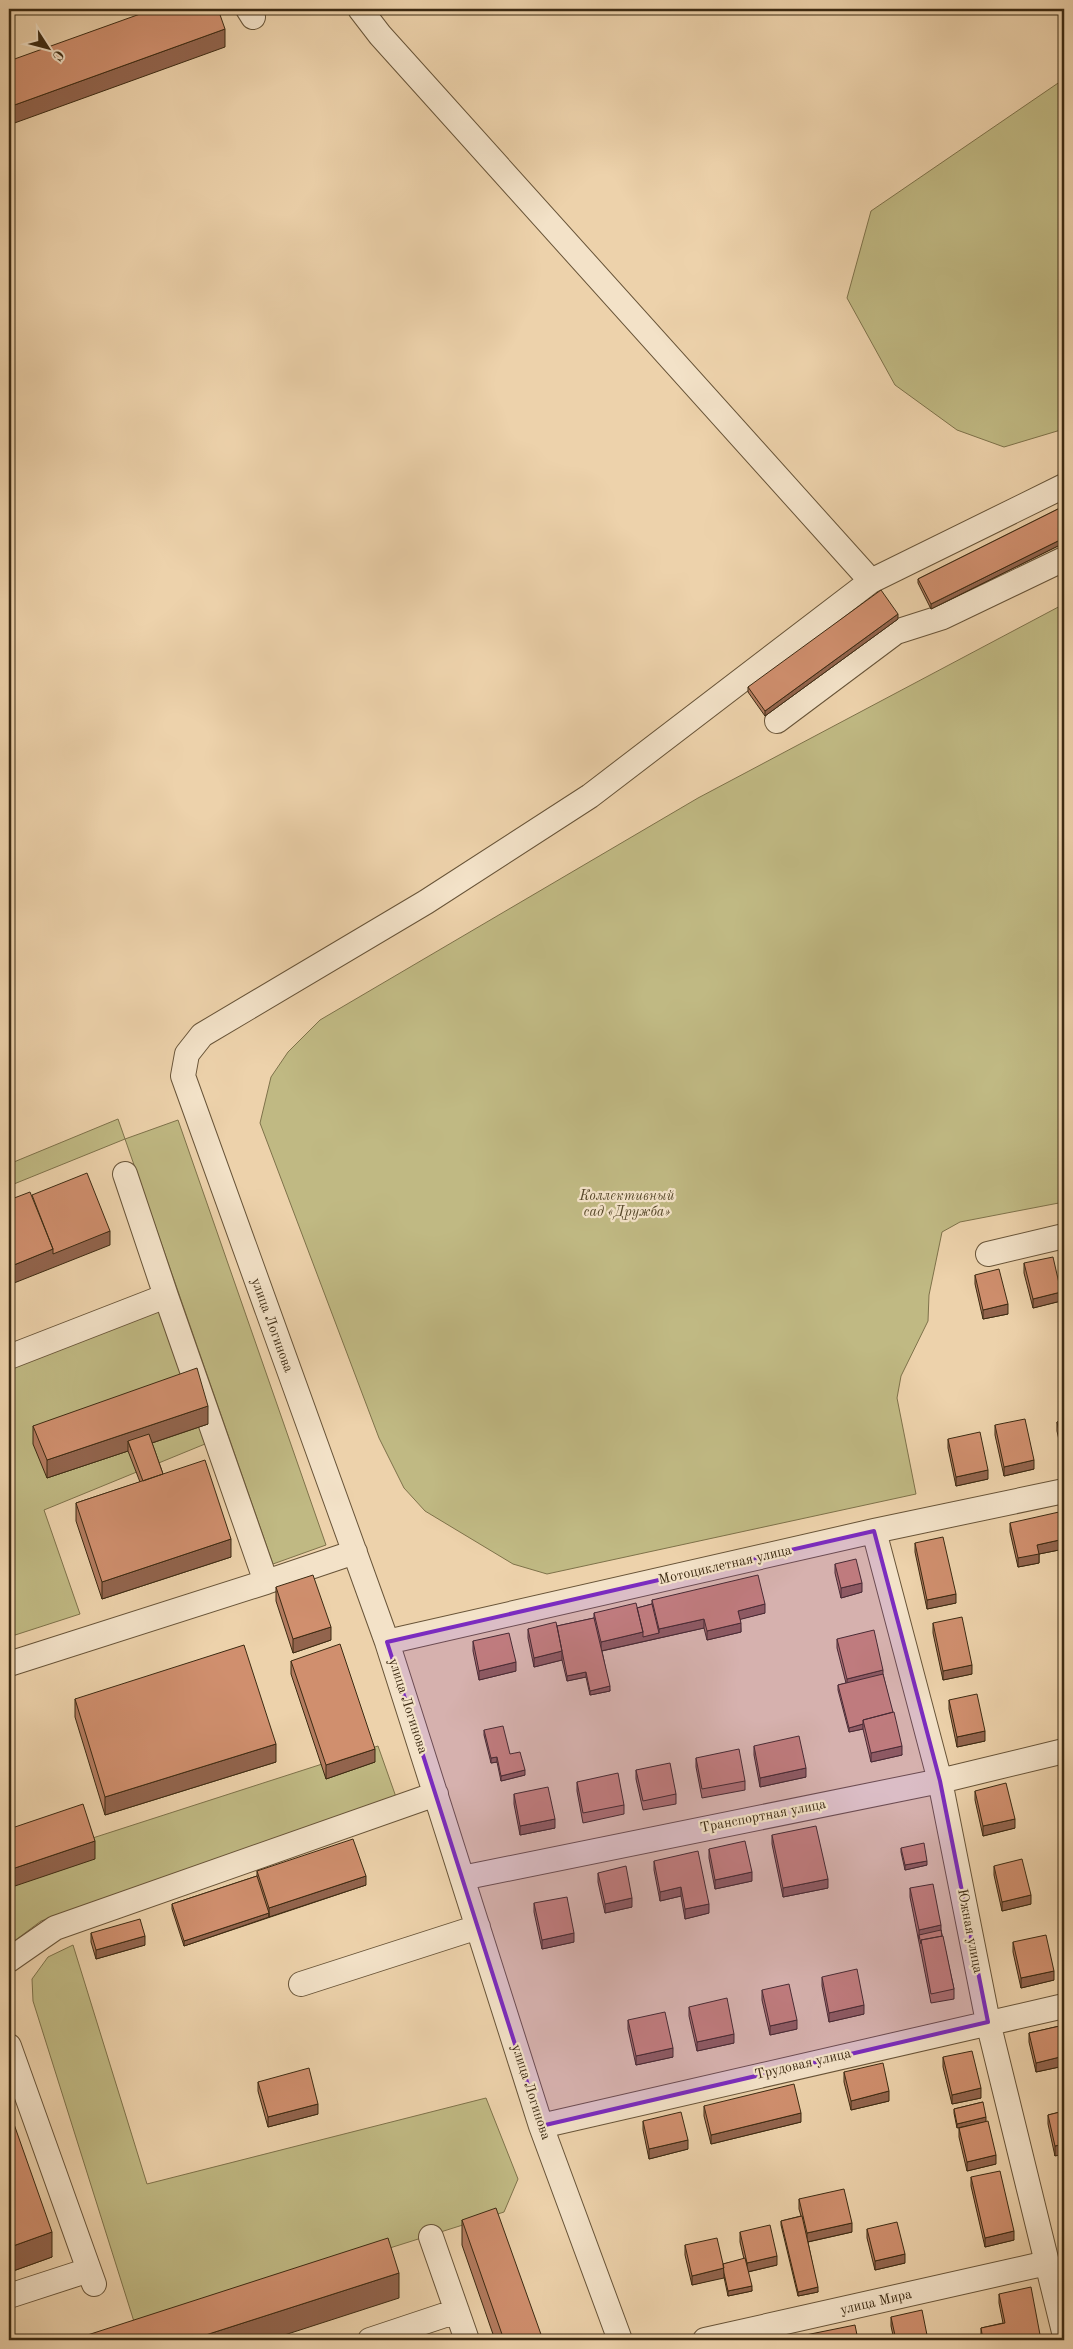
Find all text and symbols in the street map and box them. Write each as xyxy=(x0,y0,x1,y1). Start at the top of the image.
north arrow xyxy=(22,22,72,72)
text: С xyxy=(49,47,66,63)
park label: Коллективный сад «Дружба» xyxy=(578,1189,675,1220)
street label: улица Логинова xyxy=(248,1276,296,1374)
street label: Мотоциклетная улица xyxy=(657,1543,793,1587)
street label: улица Логинова xyxy=(386,1657,430,1756)
street label: Транспортная улица xyxy=(699,1797,827,1835)
street label: Южная улица xyxy=(955,1888,985,1974)
street label: улица Логинова xyxy=(509,2043,553,2142)
street label: Трудовая улица xyxy=(754,2046,852,2082)
street label: улица Мира xyxy=(839,2287,913,2317)

